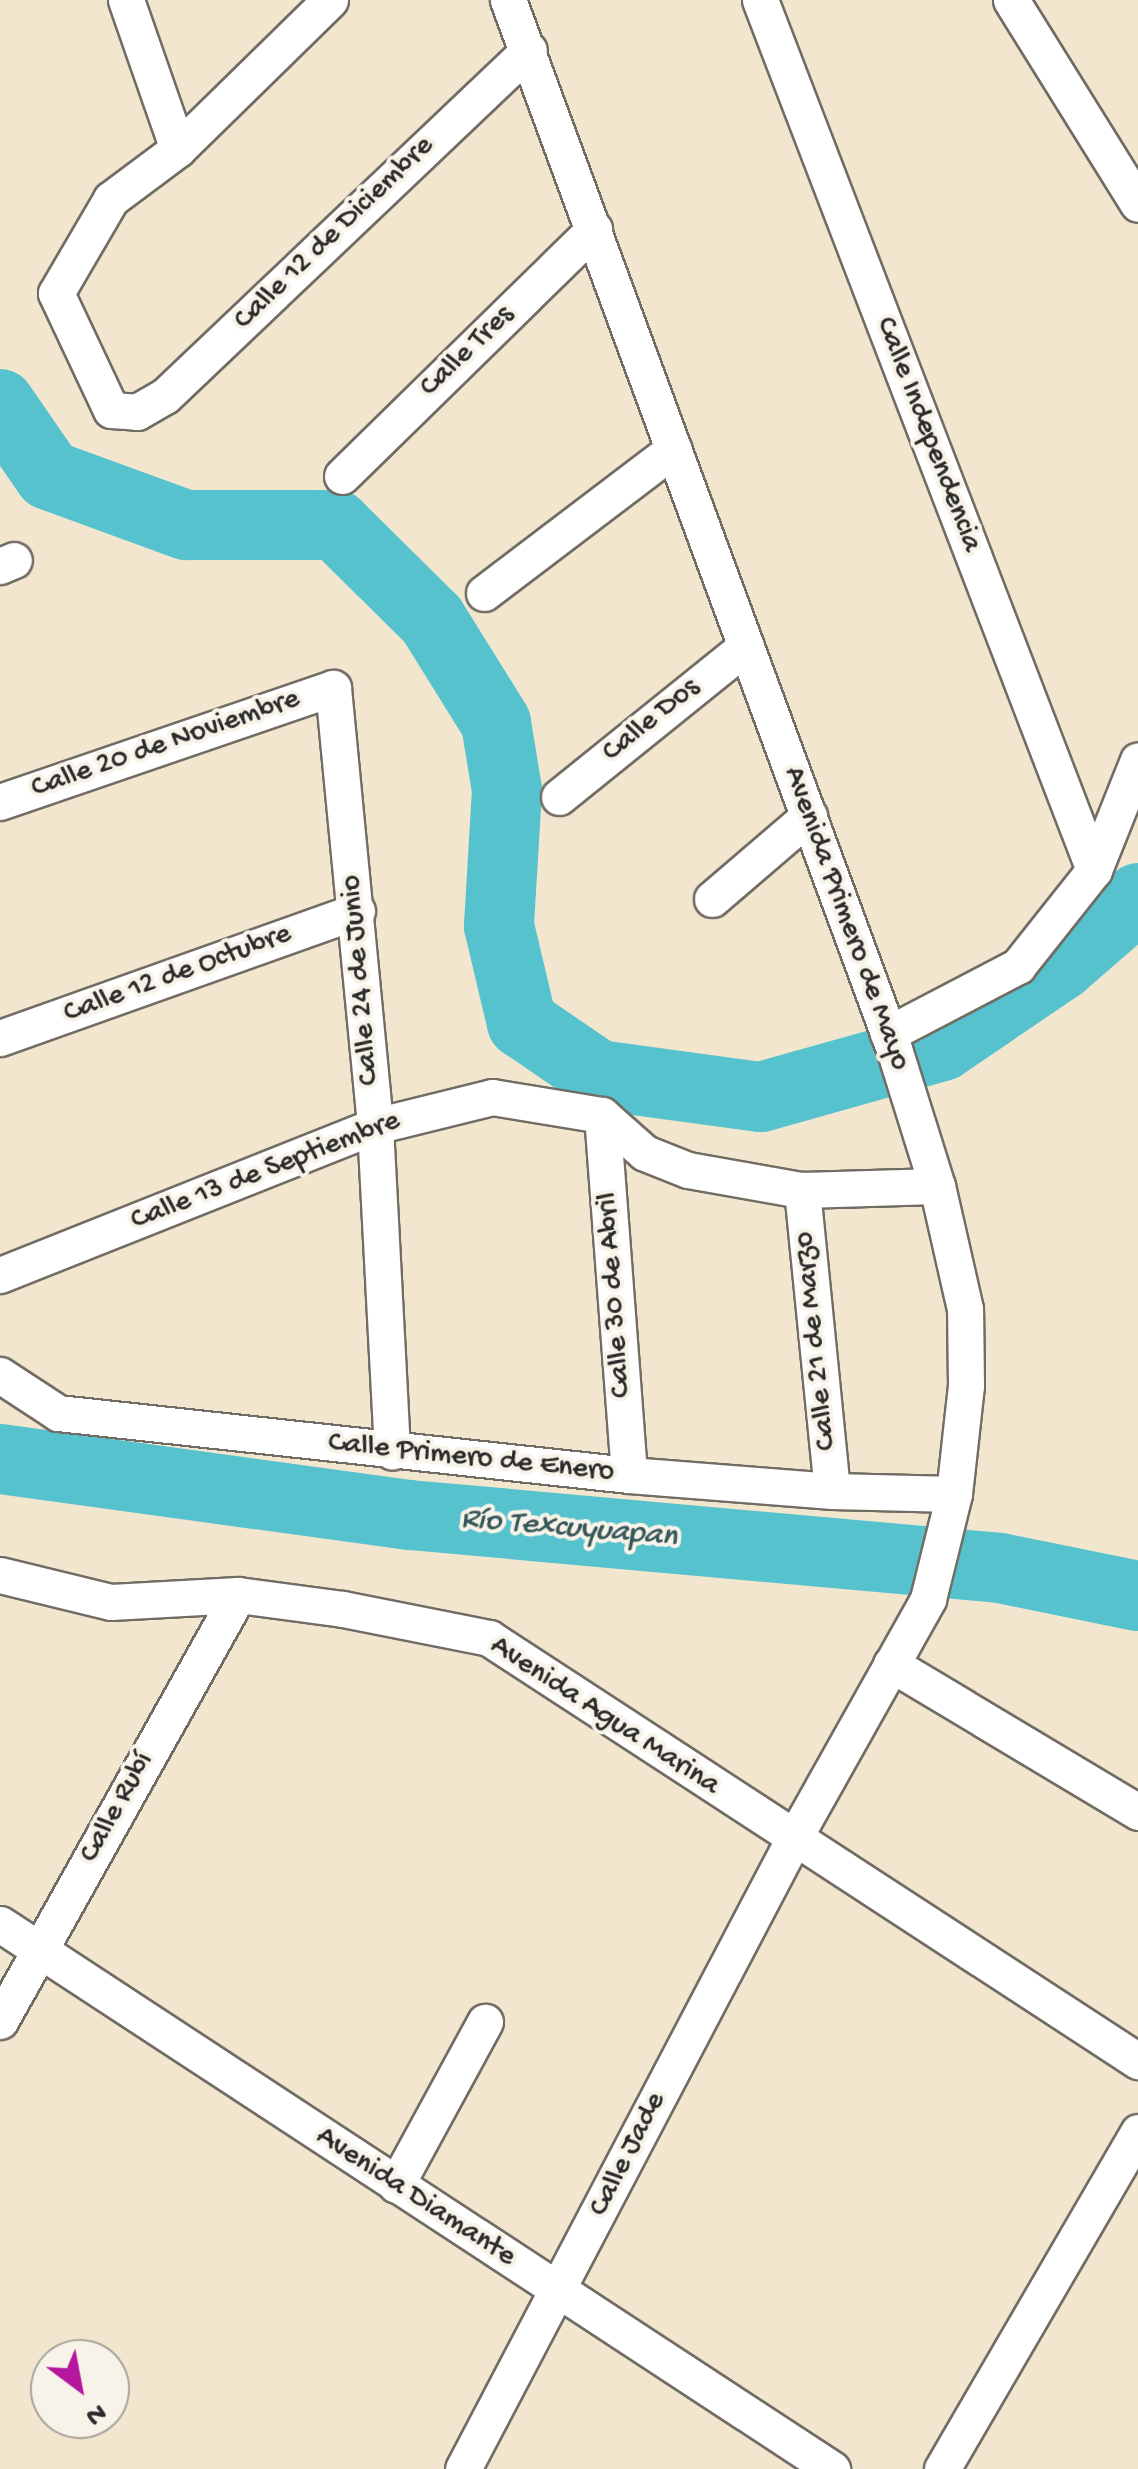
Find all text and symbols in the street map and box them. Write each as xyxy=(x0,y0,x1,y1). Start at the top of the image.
street label: Calle 12 de Diciembre xyxy=(227,129,443,339)
street label: Calle Tres xyxy=(413,298,523,406)
street label: Calle Independencia xyxy=(866,313,988,557)
street label: Calle Dos xyxy=(596,671,708,771)
street label: Calle 20 de Noviembre xyxy=(27,682,305,808)
street label: Avenida Primero de Mayo xyxy=(773,762,917,1076)
street label: Calle 24 de Junio xyxy=(335,873,389,1087)
street label: Calle 12 de Octubre xyxy=(59,917,297,1033)
street label: Calle 13 de Septiembre xyxy=(126,1104,406,1240)
street label: Calle 30 de Abril xyxy=(591,1191,641,1399)
street label: Calle 21 de Marzo xyxy=(788,1230,846,1452)
street label: Calle Primero de Enero xyxy=(326,1426,616,1492)
water label: Río Texcuyuapan xyxy=(459,1500,679,1558)
street label: Avenida Agua Marina xyxy=(482,1629,726,1805)
street label: Calle Rubí xyxy=(73,1746,163,1870)
street label: Calle Jade xyxy=(582,2087,676,2223)
street label: Avenida Diamante xyxy=(308,2120,522,2276)
north arrow xyxy=(30,2339,130,2439)
text: N xyxy=(79,2394,112,2432)

